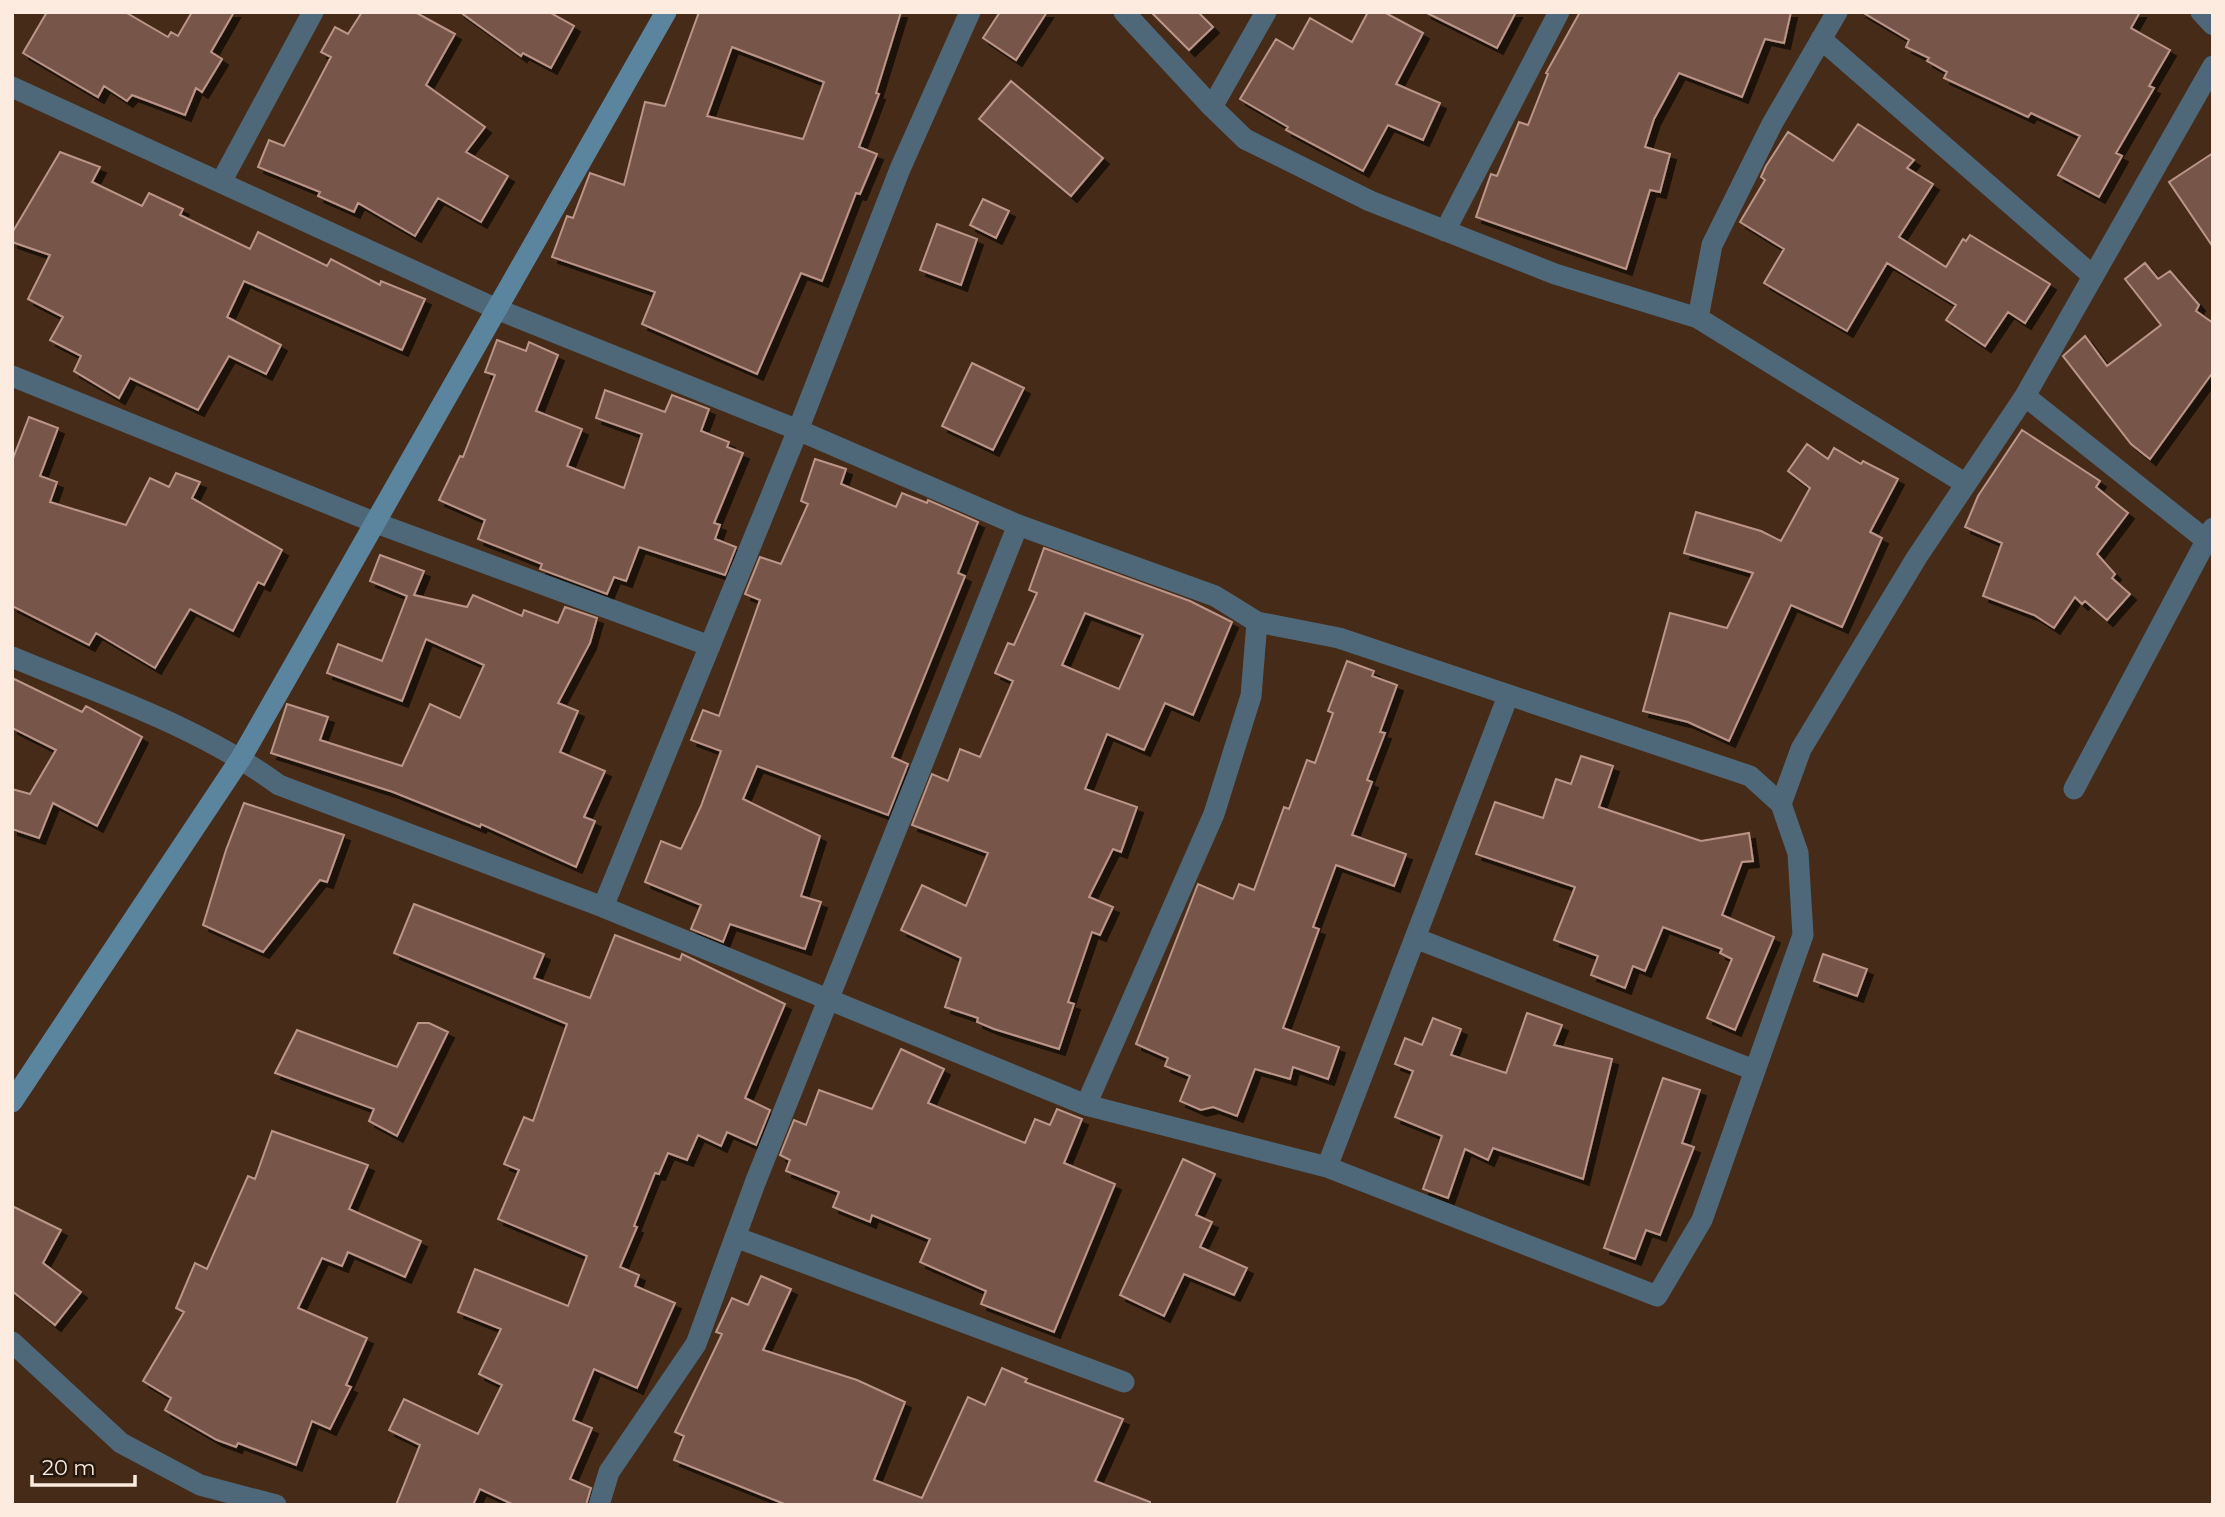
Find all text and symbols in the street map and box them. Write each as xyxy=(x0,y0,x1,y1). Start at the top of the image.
scale bar xyxy=(32,1444,135,1488)
text: 20 m xyxy=(42,1455,96,1480)

